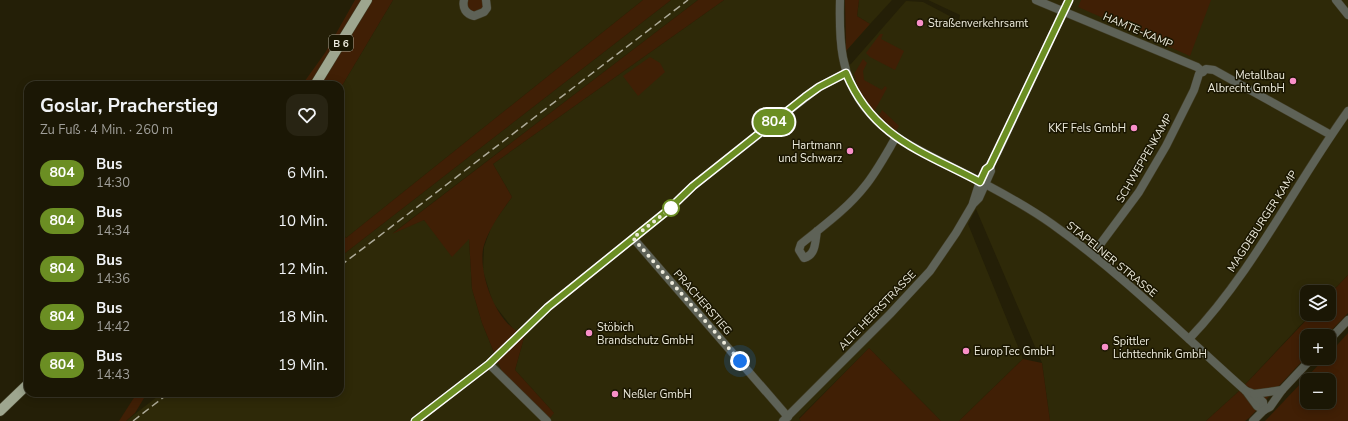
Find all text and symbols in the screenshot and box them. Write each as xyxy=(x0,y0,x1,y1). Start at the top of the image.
street label: HAMTE-KAMP xyxy=(1101,9,1175,52)
place label: Straßenverkehrsamt xyxy=(928,16,1028,31)
marker: Straßenverkehrsamt xyxy=(915,18,925,28)
road number: B 6 xyxy=(329,35,353,51)
place label: Metallbau Albrecht GmbH xyxy=(1207,68,1285,96)
marker: Metallbau Albrecht GmbH xyxy=(1288,76,1298,86)
text: Goslar, Pracherstieg xyxy=(40,93,218,119)
button: heart xyxy=(286,94,328,136)
line badge: 804 xyxy=(751,109,797,135)
street label: SCHWEPPENKAMP xyxy=(1113,111,1176,206)
text: 804 xyxy=(761,112,787,131)
text: Zu Fuß · 4 Min. · 260 m xyxy=(40,121,173,139)
place label: KKF Fels GmbH xyxy=(1048,121,1126,136)
marker: KKF Fels GmbH xyxy=(1129,123,1139,133)
place label: Hartmann und Schwarz xyxy=(778,138,842,166)
marker: Hartmann und Schwarz xyxy=(845,146,855,156)
text: Bus xyxy=(96,154,122,174)
text: 804 xyxy=(49,163,75,182)
text: 6 Min. xyxy=(287,163,328,183)
street label: MAGDEBURGER KAMP xyxy=(1224,168,1301,275)
text: 14:30 xyxy=(96,174,130,192)
unlabelled marker xyxy=(662,199,680,217)
text: Bus xyxy=(96,202,122,222)
text: 804 xyxy=(49,211,75,230)
text: 10 Min. xyxy=(278,211,328,231)
street label: STAPELNER STRASSE xyxy=(1063,218,1160,301)
text: 14:34 xyxy=(96,222,130,240)
text: Bus xyxy=(96,250,122,270)
text: 804 xyxy=(49,259,75,278)
text: 12 Min. xyxy=(278,259,328,279)
street label: PRACHERSTIEG xyxy=(670,266,735,338)
street label: ALTE HEERSTRASSE xyxy=(835,267,919,353)
text: 14:36 xyxy=(96,270,130,288)
map controls xyxy=(1300,285,1336,409)
button: layers xyxy=(1300,285,1336,321)
text: Bus xyxy=(96,298,122,318)
text: 804 xyxy=(49,307,75,326)
text: 18 Min. xyxy=(278,307,328,327)
text: 14:42 xyxy=(96,318,130,336)
place label: Stöbich Brandschutz GmbH xyxy=(597,320,694,348)
marker: Stöbich Brandschutz GmbH xyxy=(584,328,594,338)
button: + xyxy=(1300,329,1336,365)
place label: Spittler Lichttechnik GmbH xyxy=(1113,334,1207,362)
marker: Spittler Lichttechnik GmbH xyxy=(1100,342,1110,352)
place label: EuropTec GmbH xyxy=(974,344,1055,359)
text: Bus xyxy=(96,346,122,366)
marker: EuropTec GmbH xyxy=(961,346,971,356)
your location xyxy=(730,351,750,371)
text: 804 xyxy=(49,355,75,374)
text: 19 Min. xyxy=(278,355,328,375)
text: 14:43 xyxy=(96,366,130,384)
button: − xyxy=(1300,373,1336,409)
place label: Neßler GmbH xyxy=(623,387,692,402)
marker: Neßler GmbH xyxy=(610,389,620,399)

